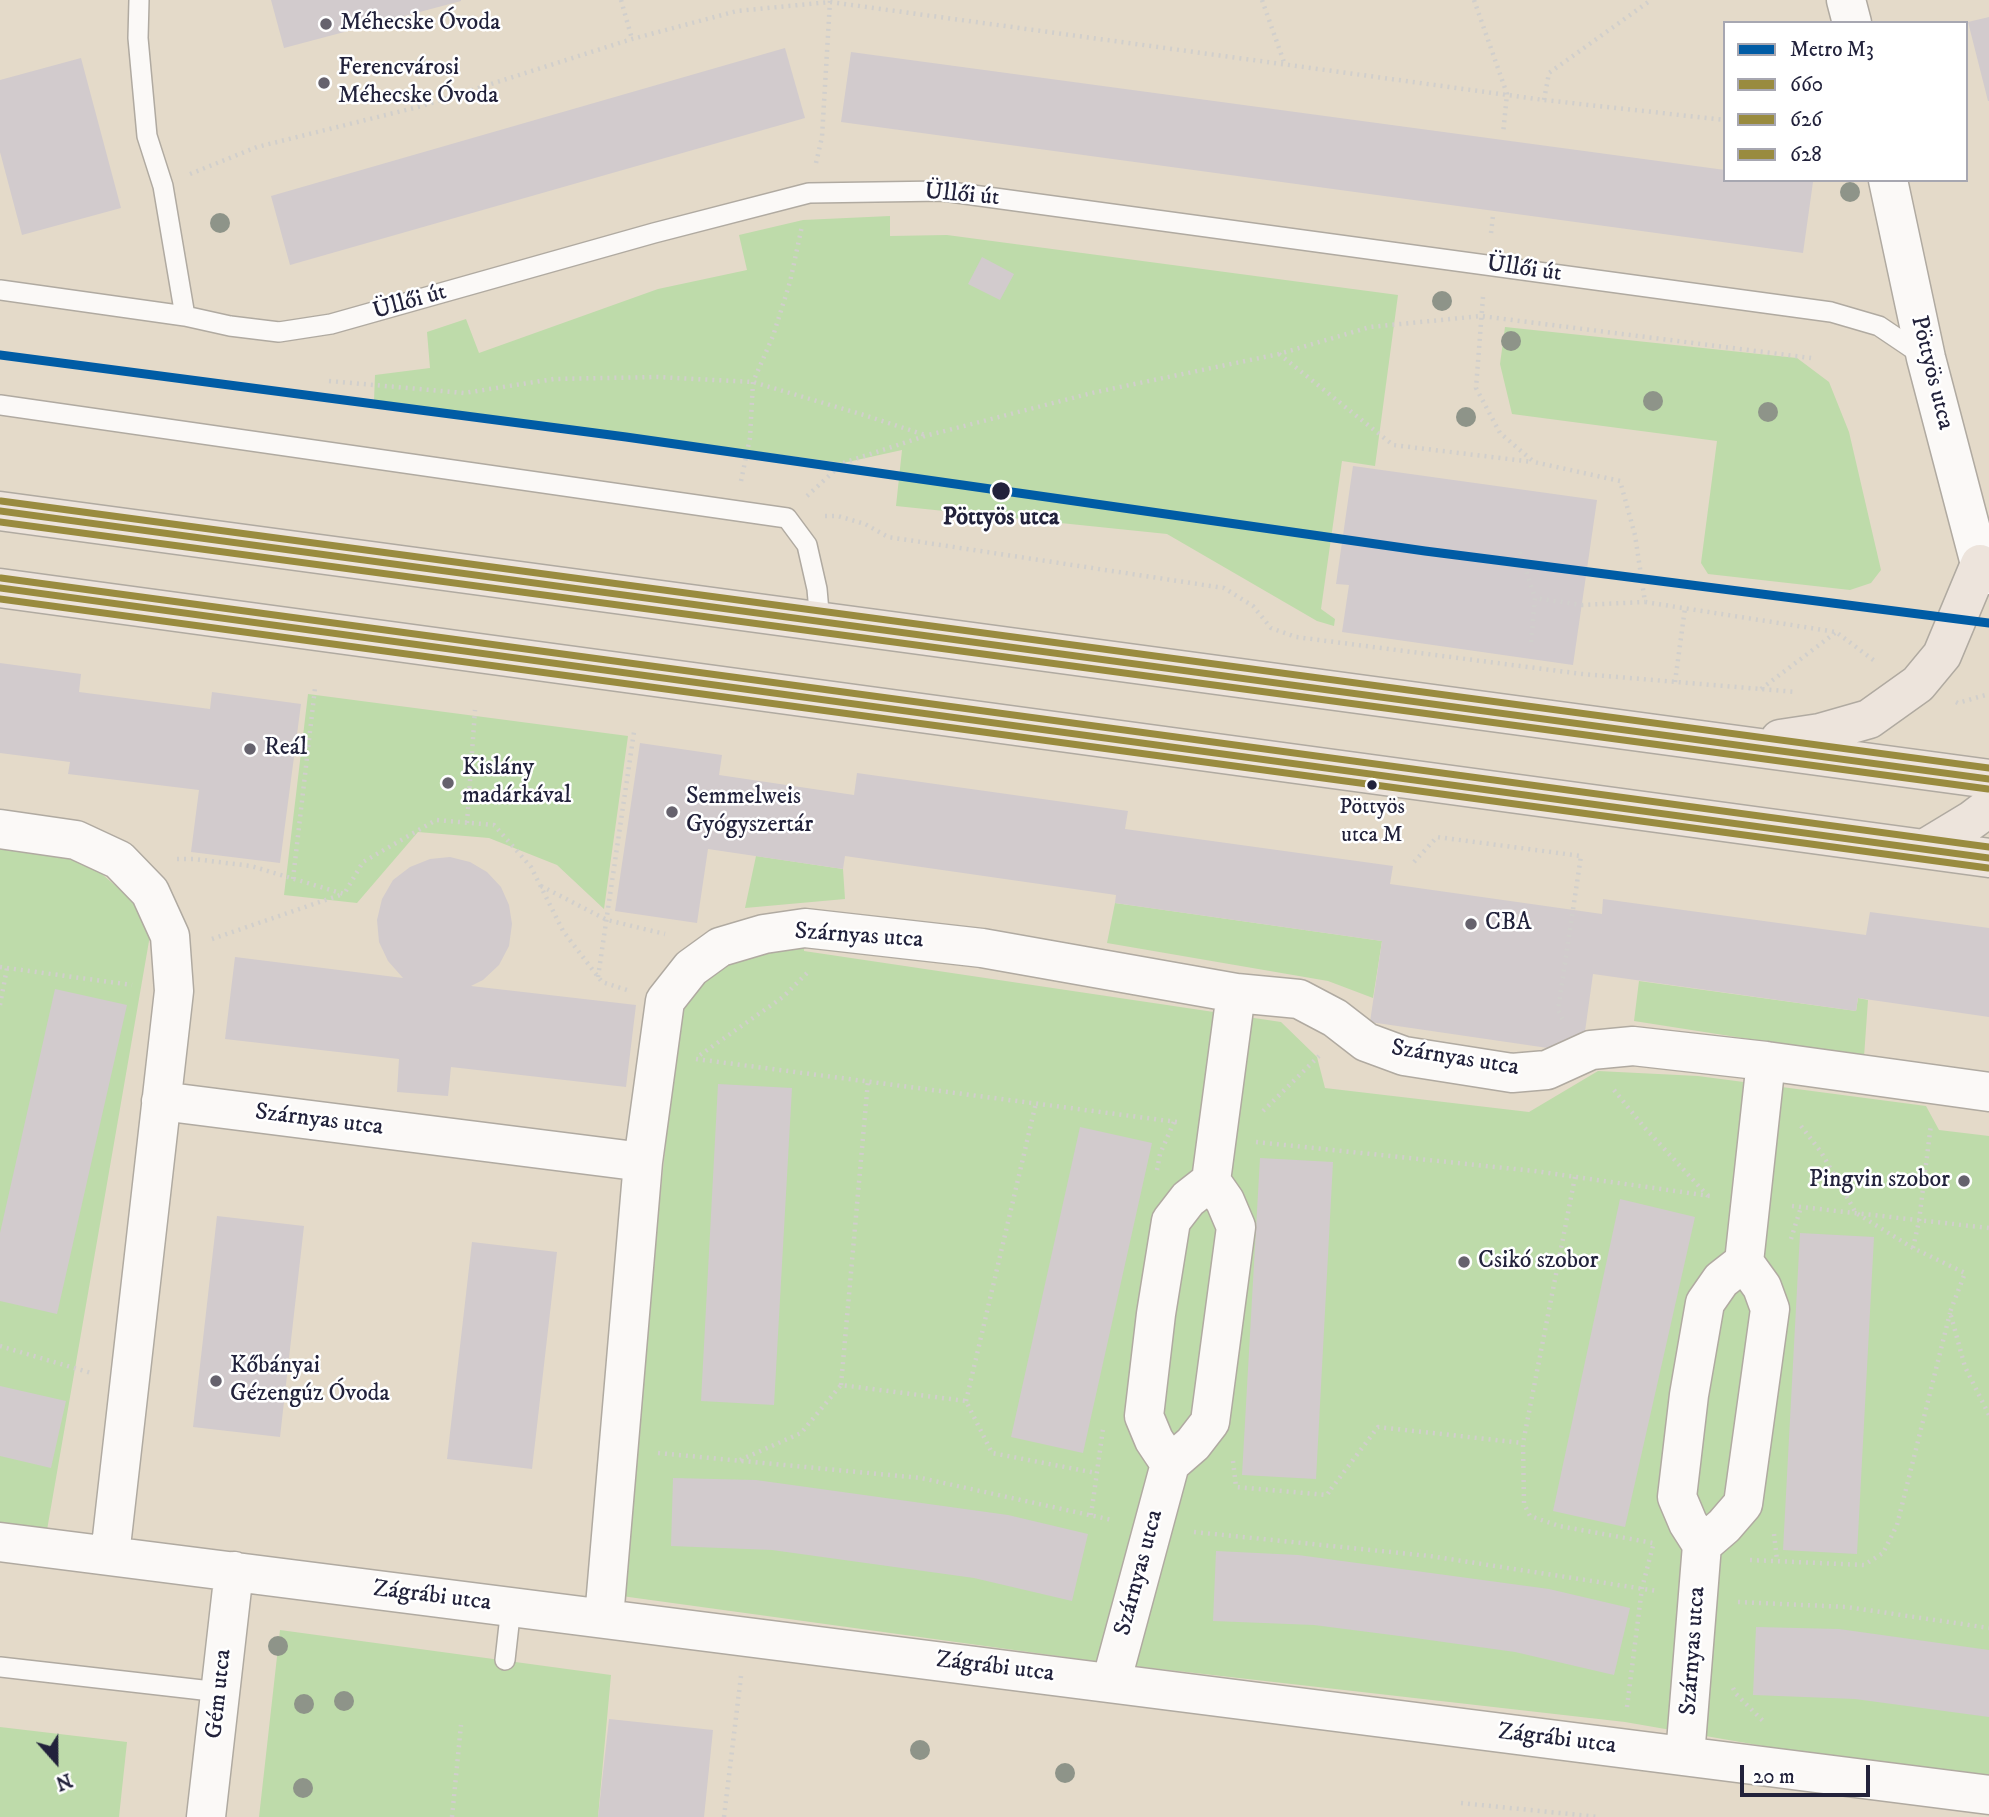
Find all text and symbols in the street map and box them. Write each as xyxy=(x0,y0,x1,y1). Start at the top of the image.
place label: Méhecske Óvoda xyxy=(340,10,500,38)
marker: Méhecske Óvoda xyxy=(318,16,334,32)
legend xyxy=(1723,21,1968,182)
text: Metro M3 xyxy=(1790,37,1874,63)
place label: Ferencvárosi Méhecske Óvoda xyxy=(338,55,498,111)
text: 660 xyxy=(1790,72,1823,98)
marker: Ferencvárosi Méhecske Óvoda xyxy=(316,75,332,91)
text: 626 xyxy=(1790,107,1822,133)
text: 628 xyxy=(1790,142,1822,168)
street label: Üllői út xyxy=(923,178,1001,214)
street label: Üllői út xyxy=(1485,251,1563,289)
street label: Üllői út xyxy=(370,279,450,327)
street label: Pöttyös utca xyxy=(1903,313,1959,433)
marker: Pöttyös utca xyxy=(990,480,1012,502)
place label: Pöttyös utca xyxy=(943,505,1059,533)
place label: Reál xyxy=(264,735,307,763)
marker: Reál xyxy=(242,741,258,757)
place label: Kislány madárkával xyxy=(462,755,571,811)
marker: Kislány madárkával xyxy=(440,775,456,791)
marker: Pöttyös utca M xyxy=(1365,778,1379,792)
place label: Semmelweis Gyógyszertár xyxy=(686,784,813,840)
place label: Pöttyös utca M xyxy=(1339,795,1405,846)
marker: Semmelweis Gyógyszertár xyxy=(664,804,680,820)
place label: CBA xyxy=(1485,910,1531,938)
marker: CBA xyxy=(1463,916,1479,932)
street label: Szárnyas utca xyxy=(794,918,924,956)
street label: Szárnyas utca xyxy=(1389,1035,1521,1083)
street label: Szárnyas utca xyxy=(253,1099,385,1143)
place label: Pingvin szobor xyxy=(1809,1167,1950,1195)
marker: Pingvin szobor xyxy=(1956,1173,1972,1189)
place label: Csikó szobor xyxy=(1478,1248,1599,1276)
marker: Csikó szobor xyxy=(1456,1254,1472,1270)
place label: Kőbányai Gézengúz Óvoda xyxy=(230,1353,390,1409)
marker: Kőbányai Gézengúz Óvoda xyxy=(208,1373,224,1389)
street label: Szárnyas utca xyxy=(1109,1507,1171,1639)
street label: Zágrábi utca xyxy=(371,1575,493,1619)
street label: Szárnyas utca xyxy=(1675,1586,1713,1716)
street label: Zágrábi utca xyxy=(934,1646,1056,1690)
street label: Gém utca xyxy=(201,1648,239,1740)
street label: Zágrábi utca xyxy=(1496,1718,1618,1762)
north arrow xyxy=(21,1726,91,1796)
scale bar xyxy=(1744,1750,1874,1794)
text: 20 m xyxy=(1753,1764,1795,1790)
text: N xyxy=(52,1768,75,1795)

